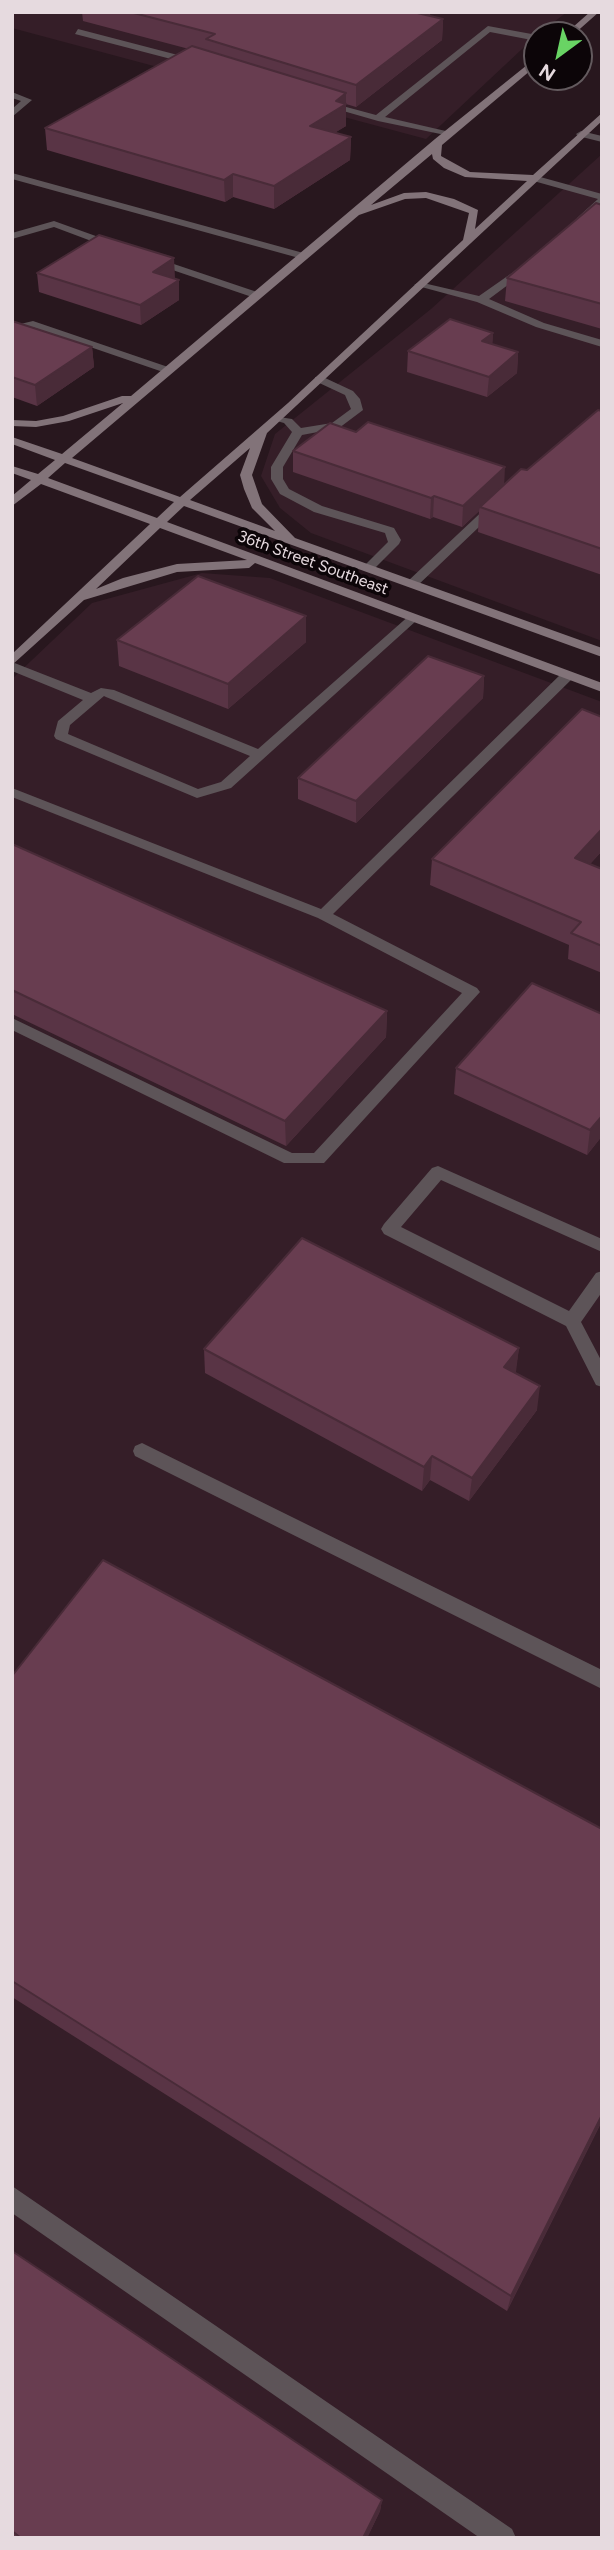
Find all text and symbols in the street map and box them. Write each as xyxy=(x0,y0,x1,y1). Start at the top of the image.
north arrow xyxy=(523,21,593,91)
text: N xyxy=(535,59,560,86)
street label: 36th Street Southeast xyxy=(235,527,391,599)

